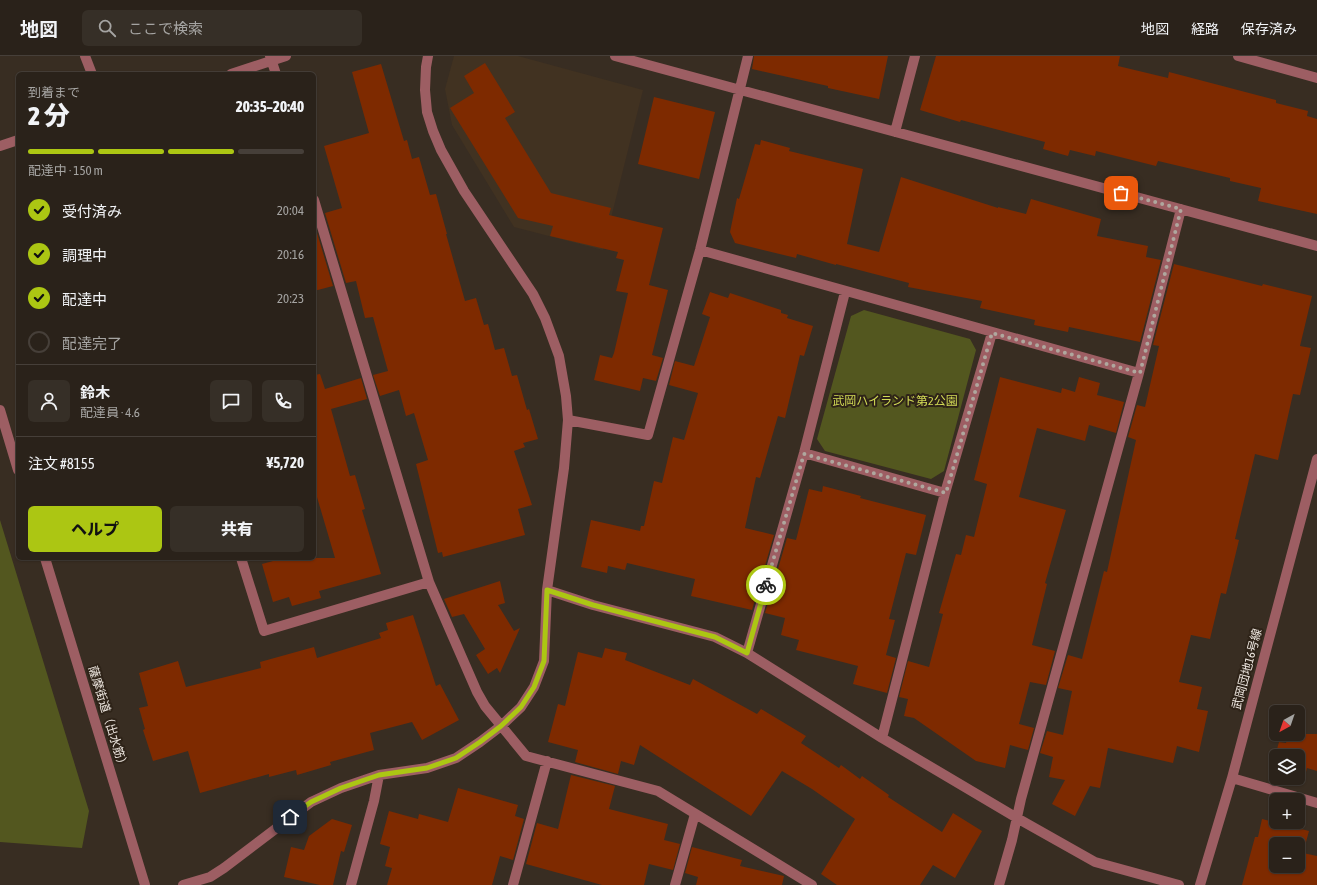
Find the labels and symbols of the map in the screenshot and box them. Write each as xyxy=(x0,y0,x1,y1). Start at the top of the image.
pin xyxy=(1104,176,1138,210)
park label: 武岡ハイランド第2公園 xyxy=(832,394,958,408)
courier xyxy=(746,565,786,605)
street label: 武岡団地16号線 xyxy=(1229,627,1265,711)
street label: 薩摩街道（出水筋） xyxy=(86,664,130,772)
north arrow xyxy=(1269,705,1305,741)
pin xyxy=(273,800,307,834)

